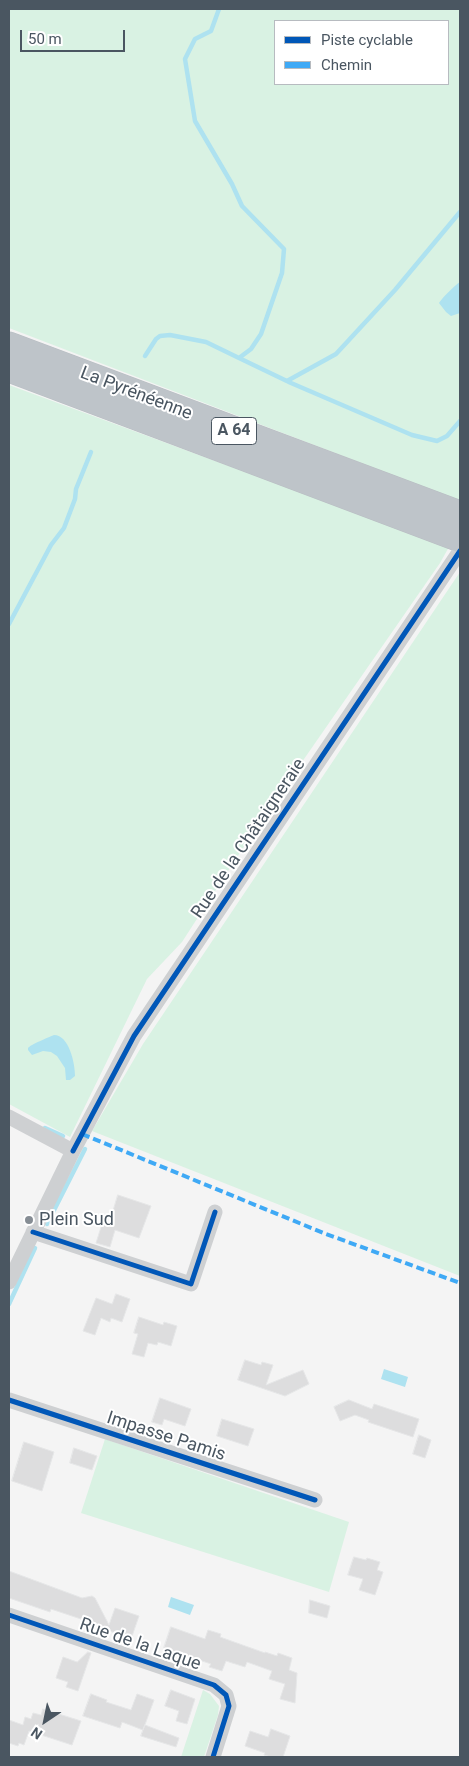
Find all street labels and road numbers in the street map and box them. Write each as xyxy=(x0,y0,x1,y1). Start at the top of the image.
street label: La Pyrénéenne xyxy=(77,363,195,425)
road number: A 64 xyxy=(212,418,256,444)
street label: Rue de la Châtaigneraie xyxy=(187,755,311,923)
street label: Impasse Pamis xyxy=(104,1408,228,1466)
street label: Rue de la Laque xyxy=(76,1614,204,1676)

